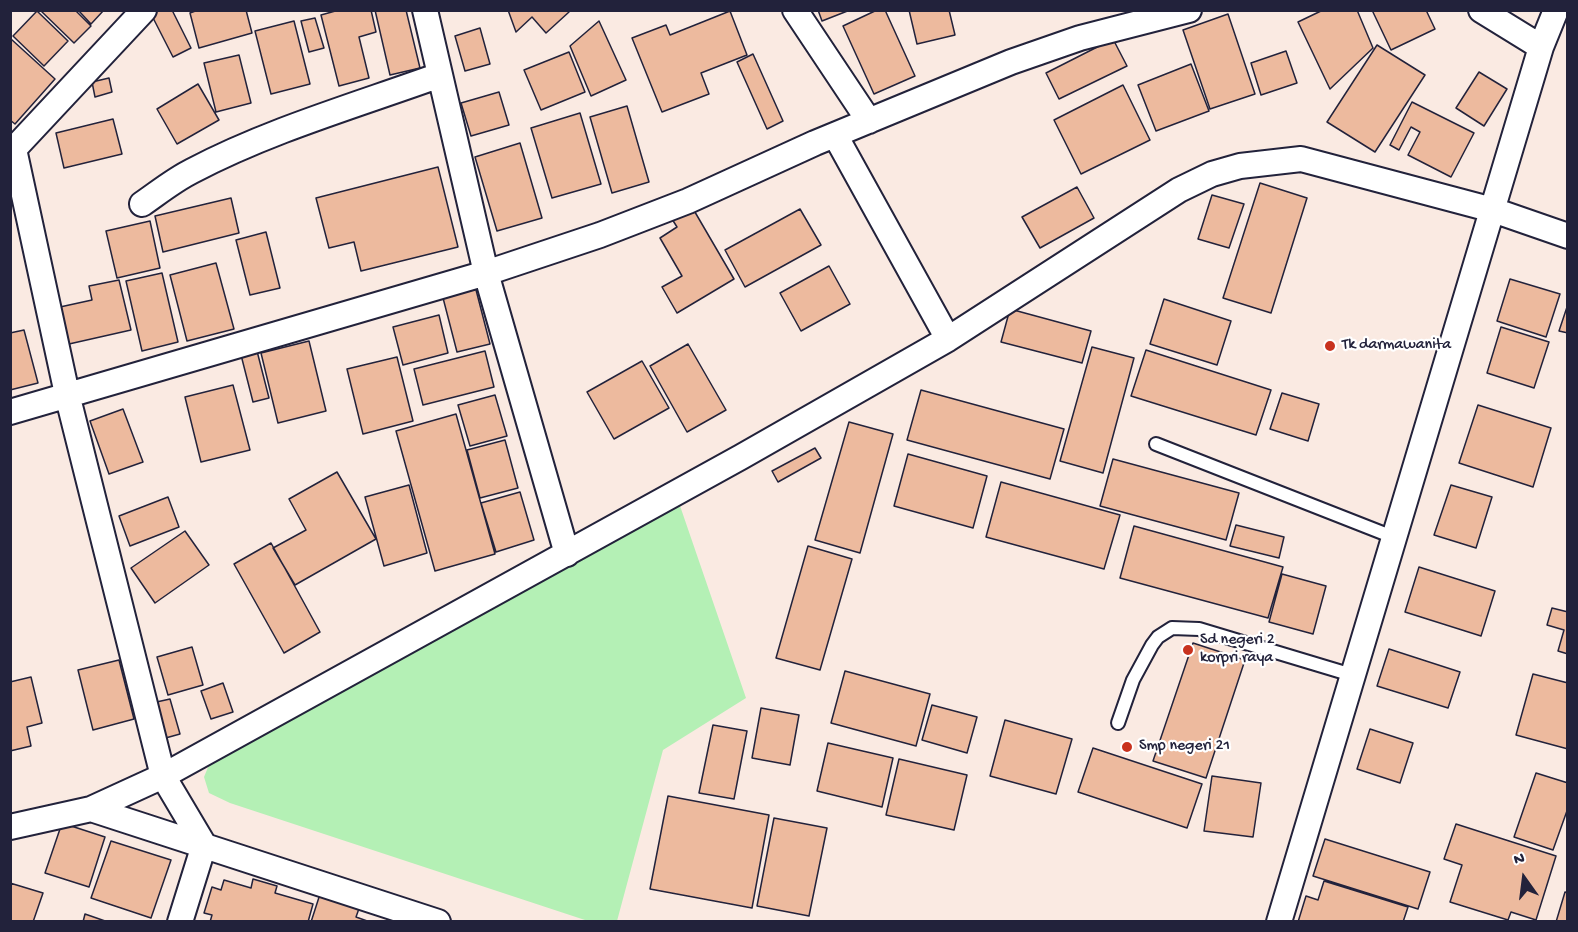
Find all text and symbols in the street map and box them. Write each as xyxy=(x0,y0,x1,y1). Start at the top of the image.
place label: Tk darmawanita xyxy=(1342,336,1451,356)
marker: Tk darmawanita xyxy=(1323,339,1337,353)
place label: Sd negeri 2 korpri raya xyxy=(1200,631,1275,669)
marker: Sd negeri 2 korpri raya xyxy=(1181,643,1195,657)
place label: Smp negeri 21 xyxy=(1139,737,1230,757)
marker: Smp negeri 21 xyxy=(1120,740,1134,754)
north arrow xyxy=(1494,848,1554,908)
text: N xyxy=(1512,850,1527,871)

